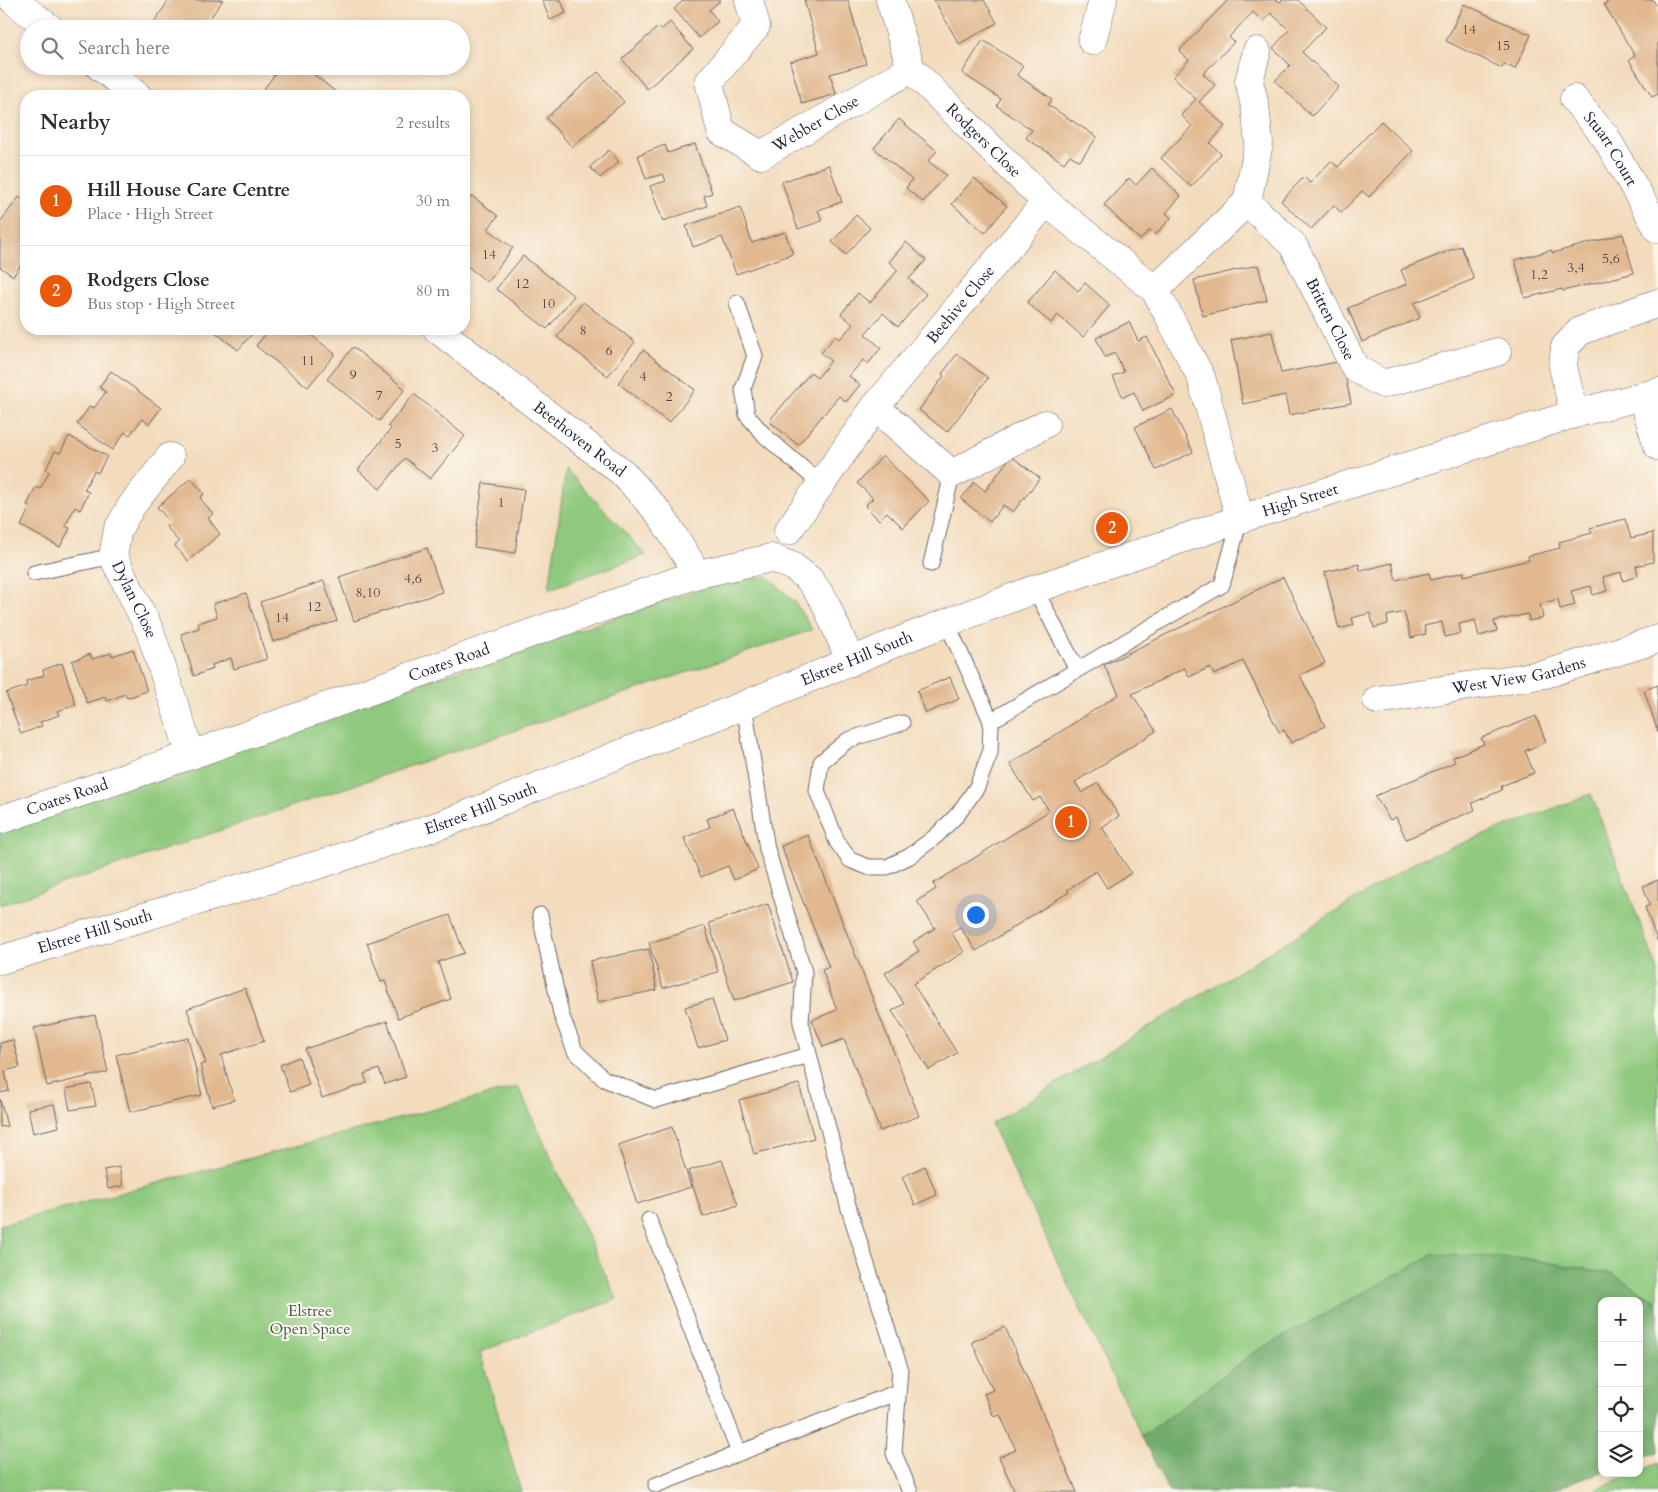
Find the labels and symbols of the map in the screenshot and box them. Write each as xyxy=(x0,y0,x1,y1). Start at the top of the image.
house number: 14 xyxy=(1462,20,1476,39)
house number: 15 xyxy=(1496,36,1510,55)
street label: Webber Close xyxy=(767,90,863,158)
street label: Rodgers Close xyxy=(941,98,1026,183)
street label: Stuart Court xyxy=(1578,107,1642,190)
house number: 14 xyxy=(482,245,496,264)
house number: 5,6 xyxy=(1602,249,1620,268)
house number: 3,4 xyxy=(1567,258,1585,277)
street label: Beehive Close xyxy=(921,261,1000,348)
house number: 1,2 xyxy=(1530,265,1548,284)
house number: 12 xyxy=(515,274,529,293)
street label: Britten Close xyxy=(1300,274,1360,364)
house number: 10 xyxy=(541,294,555,313)
house number: 8 xyxy=(579,321,587,340)
house number: 6 xyxy=(605,341,613,360)
house number: 11 xyxy=(301,351,315,370)
house number: 9 xyxy=(349,365,357,384)
house number: 4 xyxy=(639,367,647,386)
house number: 7 xyxy=(375,386,383,405)
house number: 2 xyxy=(665,387,673,406)
street label: Beethoven Road xyxy=(528,396,631,482)
house number: 5 xyxy=(394,434,402,453)
house number: 3 xyxy=(431,438,439,457)
street label: High Street xyxy=(1259,478,1341,522)
house number: 1 xyxy=(497,493,505,512)
pin: 2 xyxy=(1096,509,1128,547)
street label: Dylan Close xyxy=(106,557,163,641)
house number: 4,6 xyxy=(404,569,422,588)
house number: 8,10 xyxy=(355,583,381,602)
house number: 12 xyxy=(307,597,321,616)
house number: 14 xyxy=(275,608,289,627)
street label: Elstree Hill South xyxy=(798,626,916,691)
street label: Coates Road xyxy=(405,638,493,687)
street label: West View Gardens xyxy=(1449,651,1588,699)
street label: Coates Road xyxy=(23,773,111,821)
street label: Elstree Hill South xyxy=(422,777,540,840)
pin: 1 xyxy=(1055,803,1087,841)
your location xyxy=(963,902,989,928)
street label: Elstree Hill South xyxy=(35,904,155,959)
park label: Elstree Open Space xyxy=(269,1300,351,1340)

